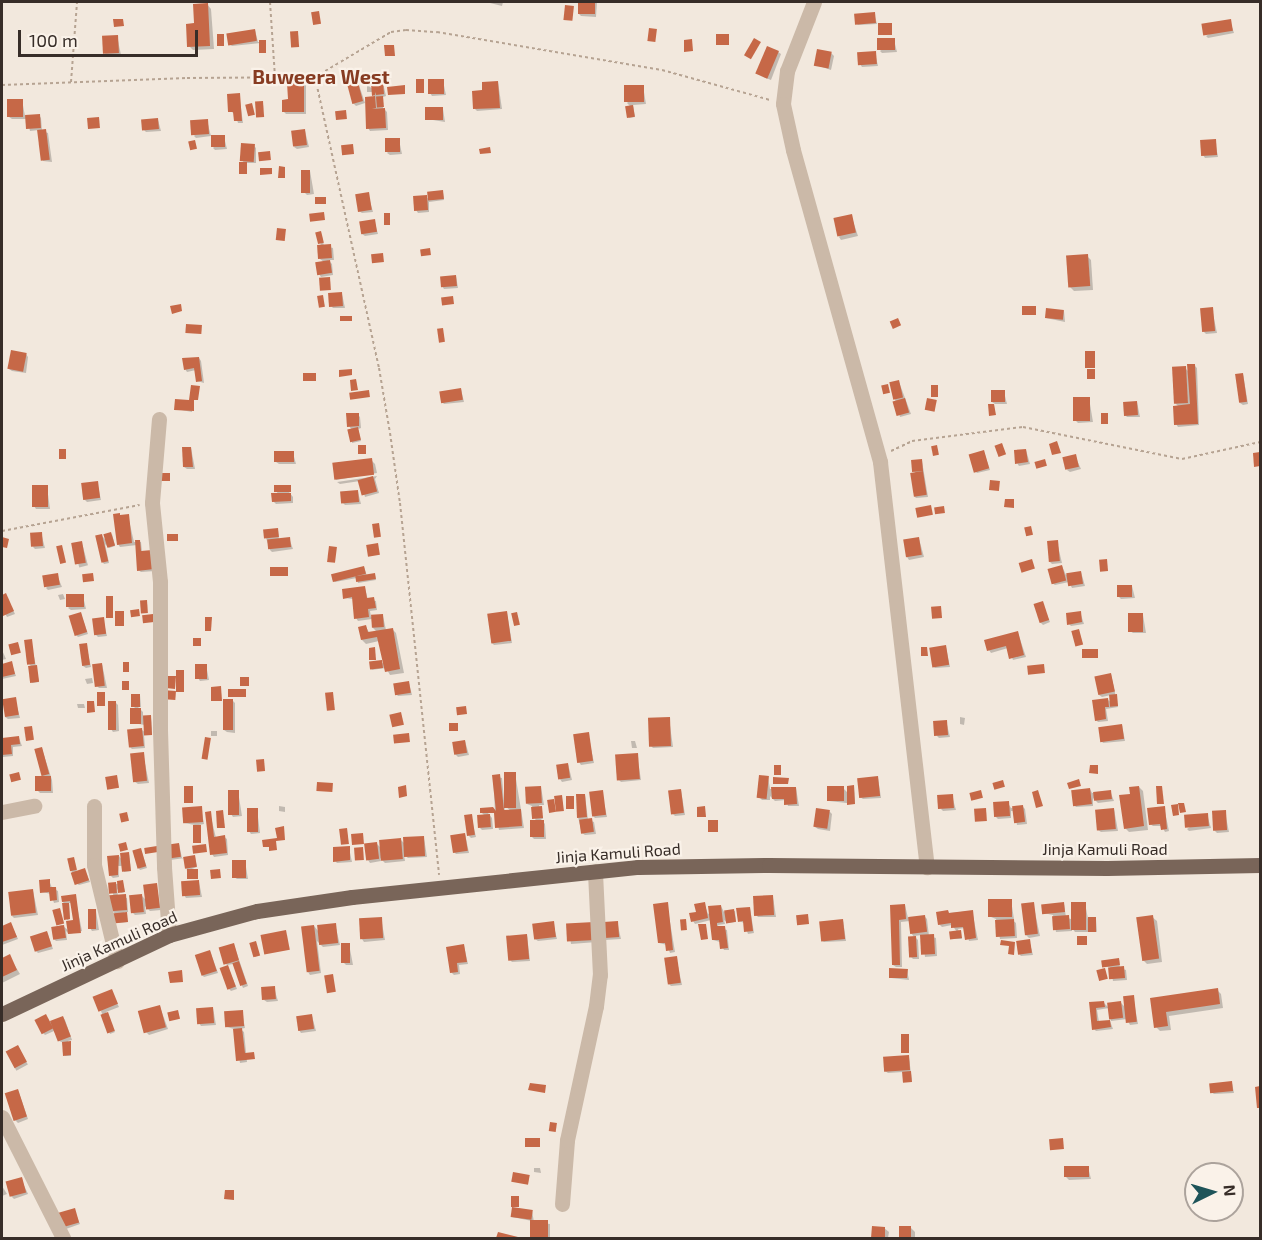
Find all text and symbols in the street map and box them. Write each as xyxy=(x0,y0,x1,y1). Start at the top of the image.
scale bar xyxy=(21,18,201,56)
text: 100 m xyxy=(29,29,78,51)
district label: Buweera West xyxy=(252,64,390,88)
street label: Jinja Kamuli Road xyxy=(555,839,681,867)
street label: Jinja Kamuli Road xyxy=(1042,839,1168,859)
street label: Jinja Kamuli Road xyxy=(58,907,180,975)
north arrow xyxy=(1184,1162,1244,1222)
text: N xyxy=(1220,1184,1240,1197)

